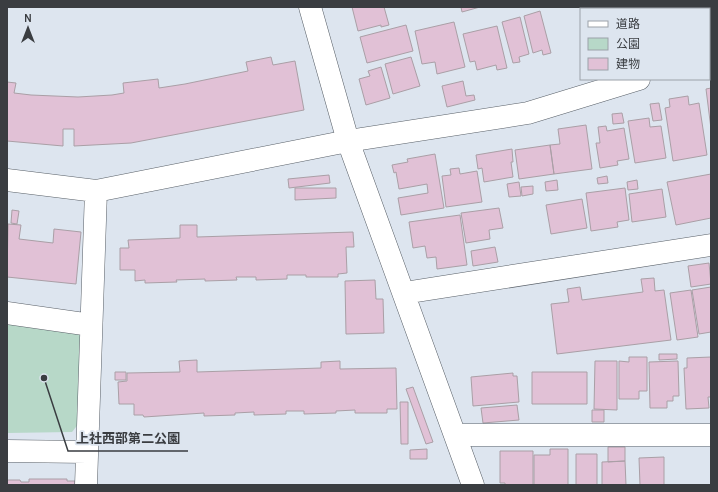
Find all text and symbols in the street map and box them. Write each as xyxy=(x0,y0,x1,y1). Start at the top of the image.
north arrow xyxy=(8,8,48,48)
legend xyxy=(580,8,710,80)
text: N xyxy=(24,12,32,25)
text: 道路 xyxy=(616,17,640,31)
text: 公園 xyxy=(616,37,640,51)
text: 建物 xyxy=(616,57,640,71)
callout: 上社西部第二公園 xyxy=(68,426,188,451)
text: 上社西部第二公園 xyxy=(76,431,180,446)

